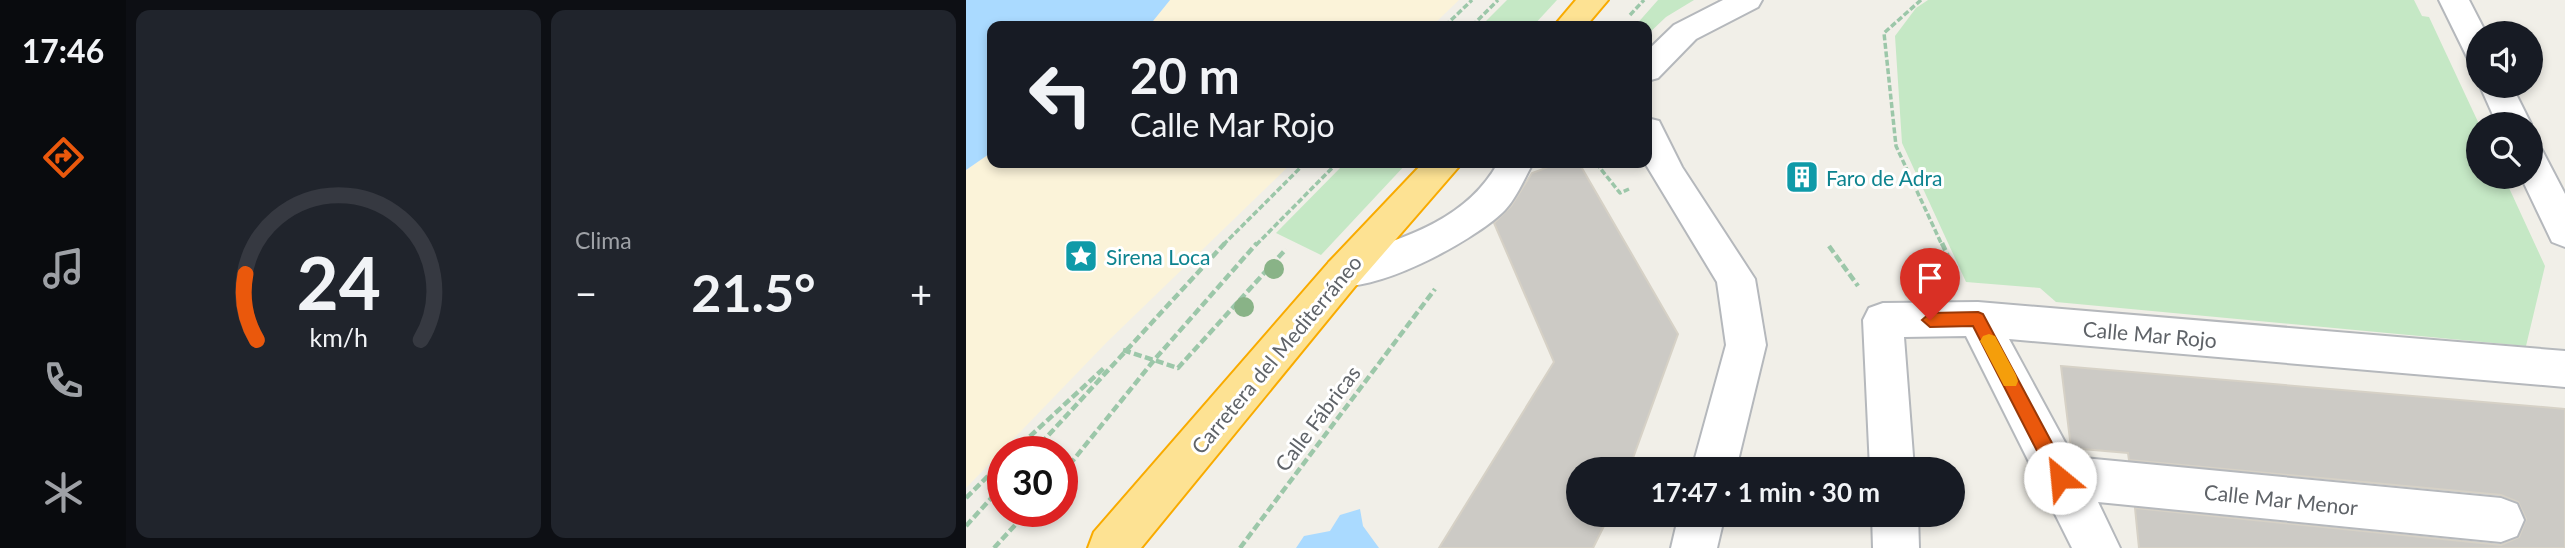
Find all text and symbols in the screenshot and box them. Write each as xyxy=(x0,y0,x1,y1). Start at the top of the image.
map controls xyxy=(2466,21,2543,189)
button: sound xyxy=(2466,21,2543,98)
text: 17:46 xyxy=(22,31,104,70)
text: 20 m xyxy=(1130,46,1240,104)
icon: left xyxy=(1015,49,1106,140)
text: Calle Mar Rojo xyxy=(1130,105,1335,144)
button: search xyxy=(2466,112,2543,189)
icon: directions xyxy=(39,133,88,182)
building icon: Faro de Adra xyxy=(1783,158,1821,196)
place label: Faro de Adra xyxy=(1826,165,1943,190)
text: Clima xyxy=(575,226,632,254)
place icon: Sirena Loca xyxy=(1062,237,1100,275)
text: 24 xyxy=(296,238,381,326)
icon: music xyxy=(39,244,88,293)
place label: Sirena Loca xyxy=(1106,244,1211,269)
pin xyxy=(1900,248,1960,320)
street label: Carretera del Mediterráneo xyxy=(1186,250,1366,458)
icon: arrive xyxy=(1911,259,1949,297)
text: 21.5° xyxy=(691,261,816,323)
text: − xyxy=(575,270,597,316)
text: + xyxy=(910,270,932,316)
street label: Calle Mar Rojo xyxy=(2082,316,2218,352)
text: km/h xyxy=(309,322,368,352)
icon: phone xyxy=(39,356,88,405)
street label: Calle Fábricas xyxy=(1269,360,1365,476)
speed limit sign: 30 xyxy=(987,436,1078,527)
position arrow xyxy=(2023,441,2097,515)
icon: climate xyxy=(39,468,88,517)
text: 17:47 · 1 min · 30 m xyxy=(1651,476,1880,508)
street label: Calle Mar Menor xyxy=(2203,478,2360,520)

